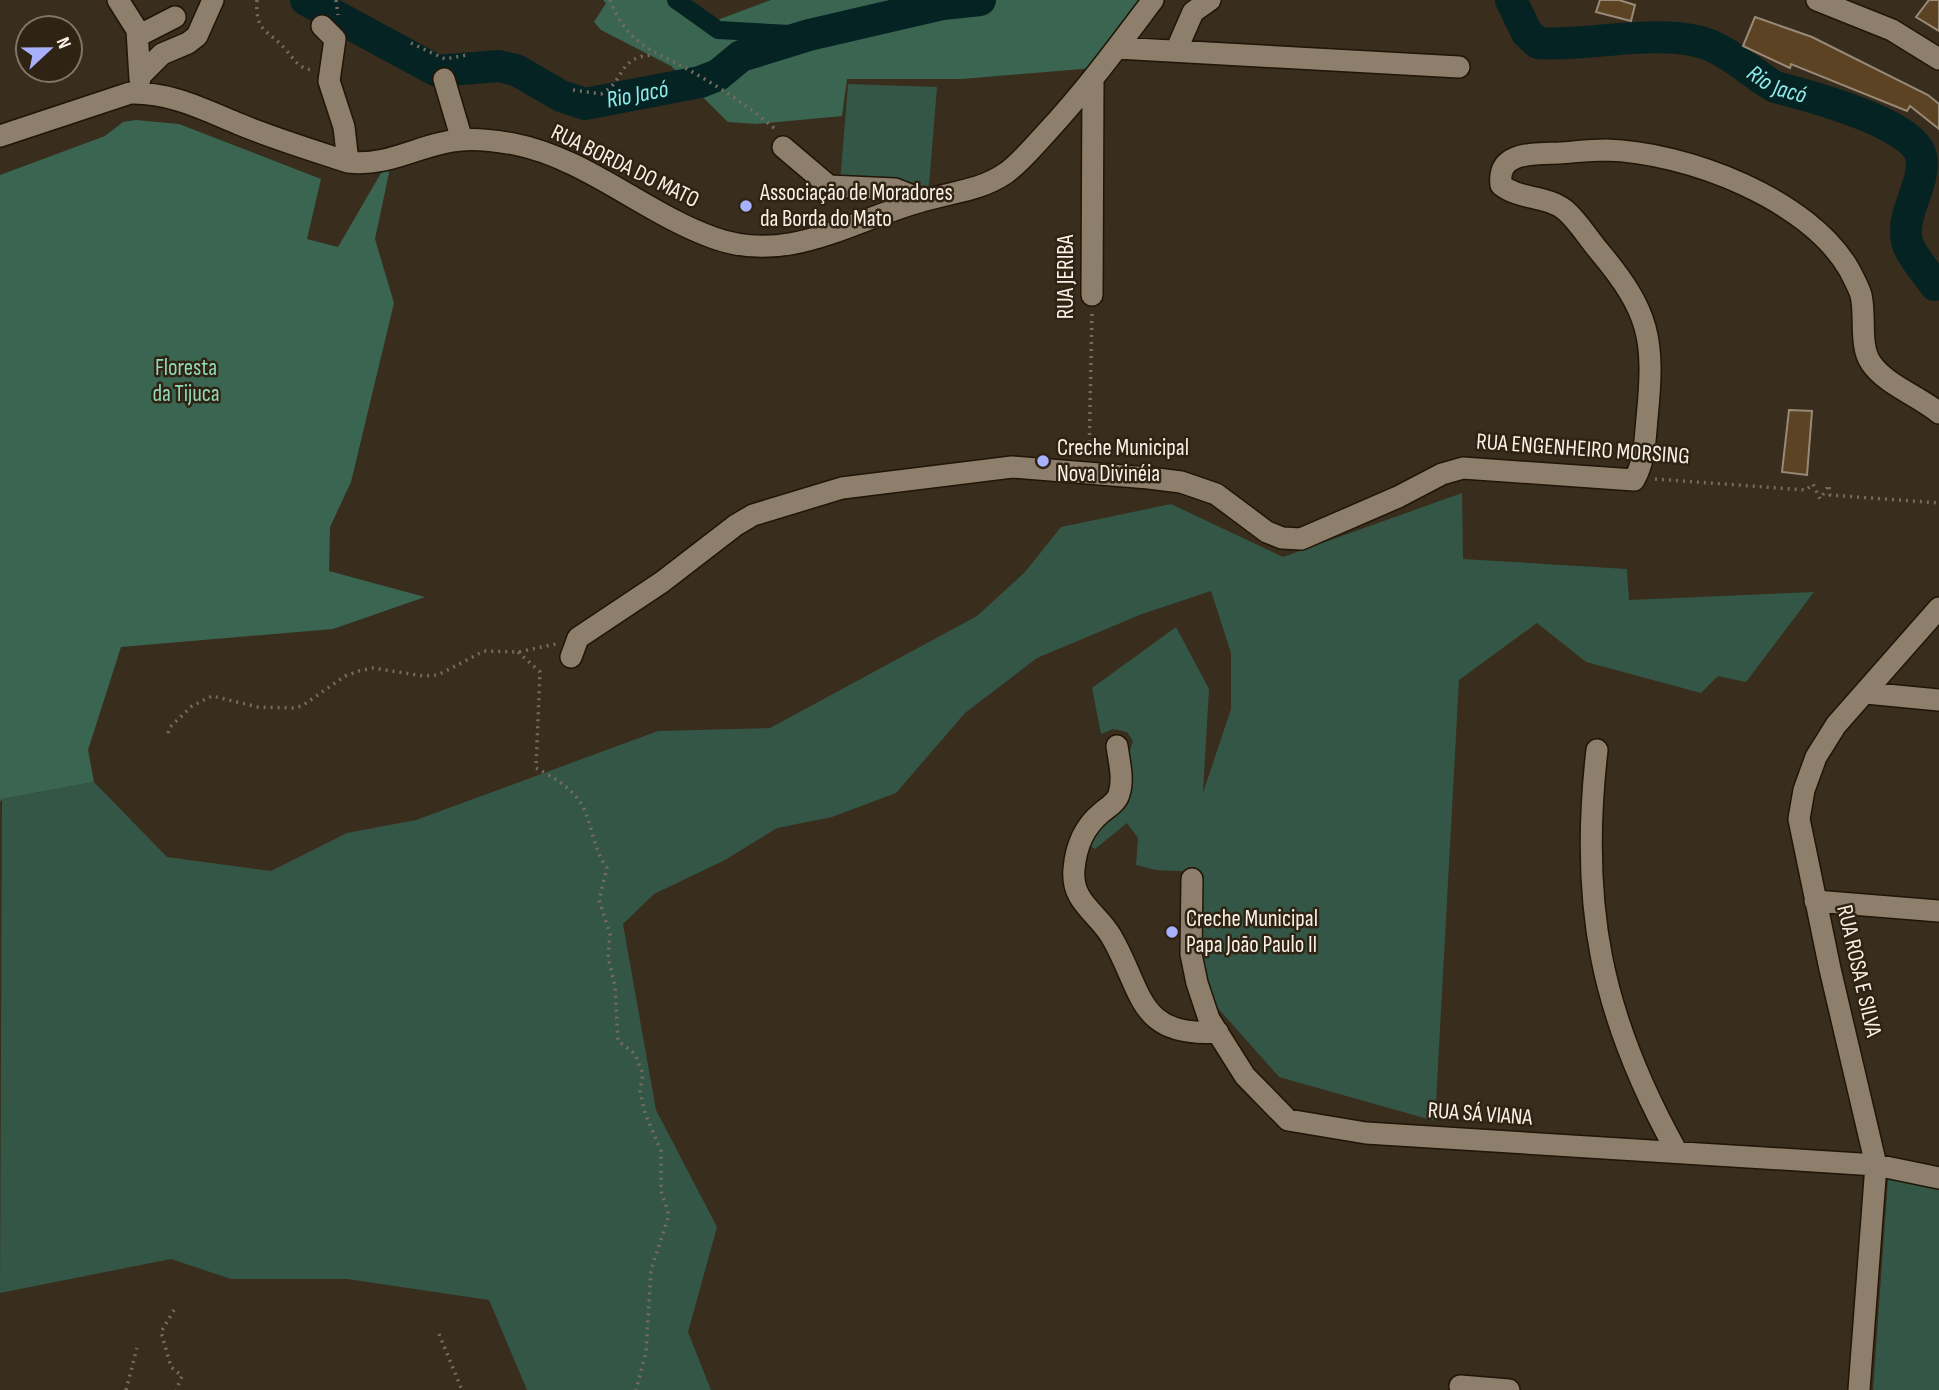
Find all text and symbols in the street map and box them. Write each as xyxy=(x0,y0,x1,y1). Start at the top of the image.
north arrow xyxy=(14,14,84,84)
text: N xyxy=(51,34,76,52)
water label: Rio Jacó xyxy=(1741,58,1810,109)
water label: Rio Jacó xyxy=(604,74,671,114)
street label: RUA BORDA DO MATO xyxy=(546,118,704,214)
place label: Associação de Moradores da Borda do Mato xyxy=(759,179,953,233)
marker: Associação de Moradores da Borda do Mato xyxy=(738,198,754,214)
street label: RUA JERIBA xyxy=(1052,234,1080,319)
park label: Floresta da Tijuca xyxy=(152,354,220,408)
street label: RUA ENGENHEIRO MORSING xyxy=(1475,428,1691,470)
place label: Creche Municipal Nova Divinéia xyxy=(1057,434,1189,488)
marker: Creche Municipal Nova Divinéia xyxy=(1035,453,1051,469)
street label: RUA ROSA E SILVA xyxy=(1830,902,1888,1040)
place label: Creche Municipal Papa João Paulo II xyxy=(1186,905,1318,959)
marker: Creche Municipal Papa João Paulo II xyxy=(1164,924,1180,940)
street label: RUA SÁ VIANA xyxy=(1427,1096,1533,1132)

